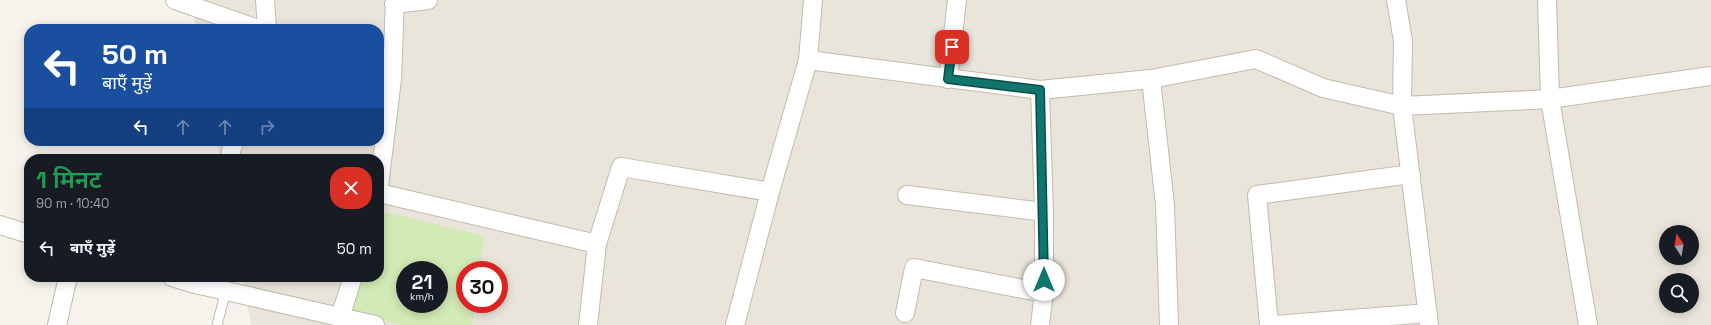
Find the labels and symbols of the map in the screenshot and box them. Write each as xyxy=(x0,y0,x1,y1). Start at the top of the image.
pin xyxy=(935,30,969,64)
north arrow xyxy=(1659,225,1699,265)
position arrow xyxy=(1023,259,1065,301)
speed limit sign: 30 xyxy=(456,261,508,313)

